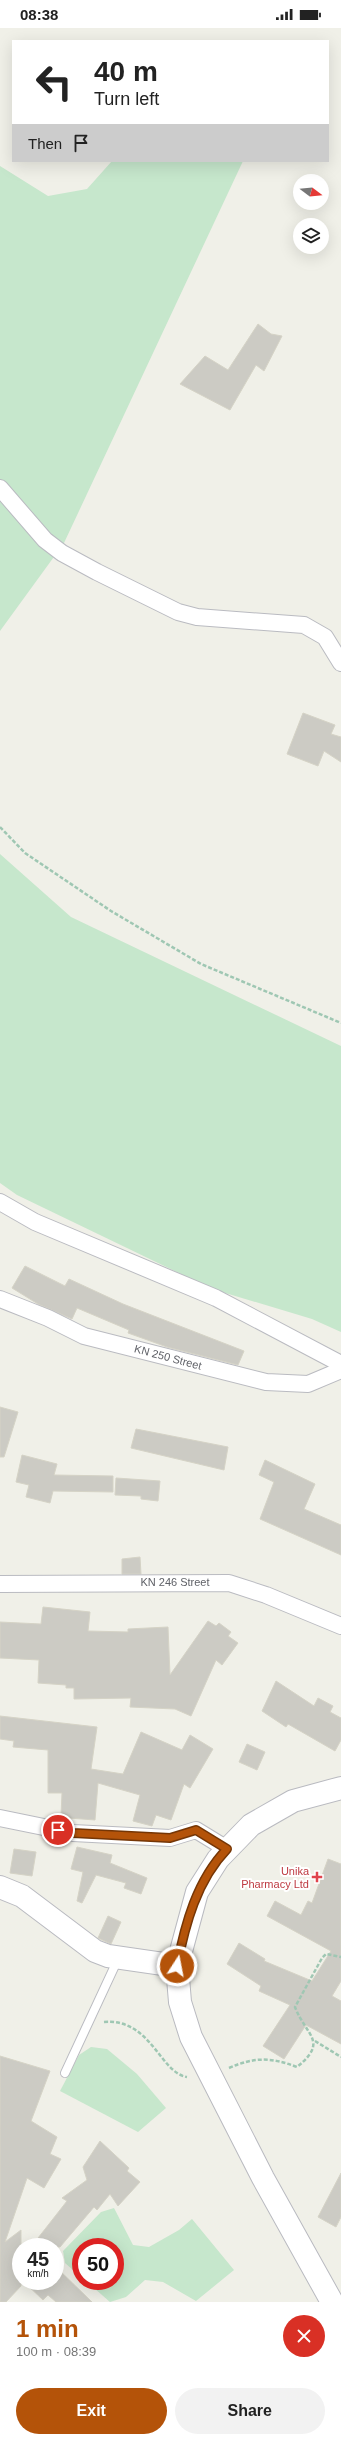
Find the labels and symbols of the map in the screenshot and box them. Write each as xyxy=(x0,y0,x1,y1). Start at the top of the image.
north arrow xyxy=(293,174,329,210)
street label: KN 250 Street xyxy=(133,1342,203,1372)
street label: KN 246 Street xyxy=(140,1576,210,1588)
pin xyxy=(41,1813,75,1847)
place label: Unika Pharmacy Ltd xyxy=(241,1865,310,1890)
marker: Unika Pharmacy Ltd xyxy=(312,1872,322,1882)
position arrow xyxy=(156,1945,198,1987)
speed limit sign: 50 xyxy=(72,2238,124,2290)

